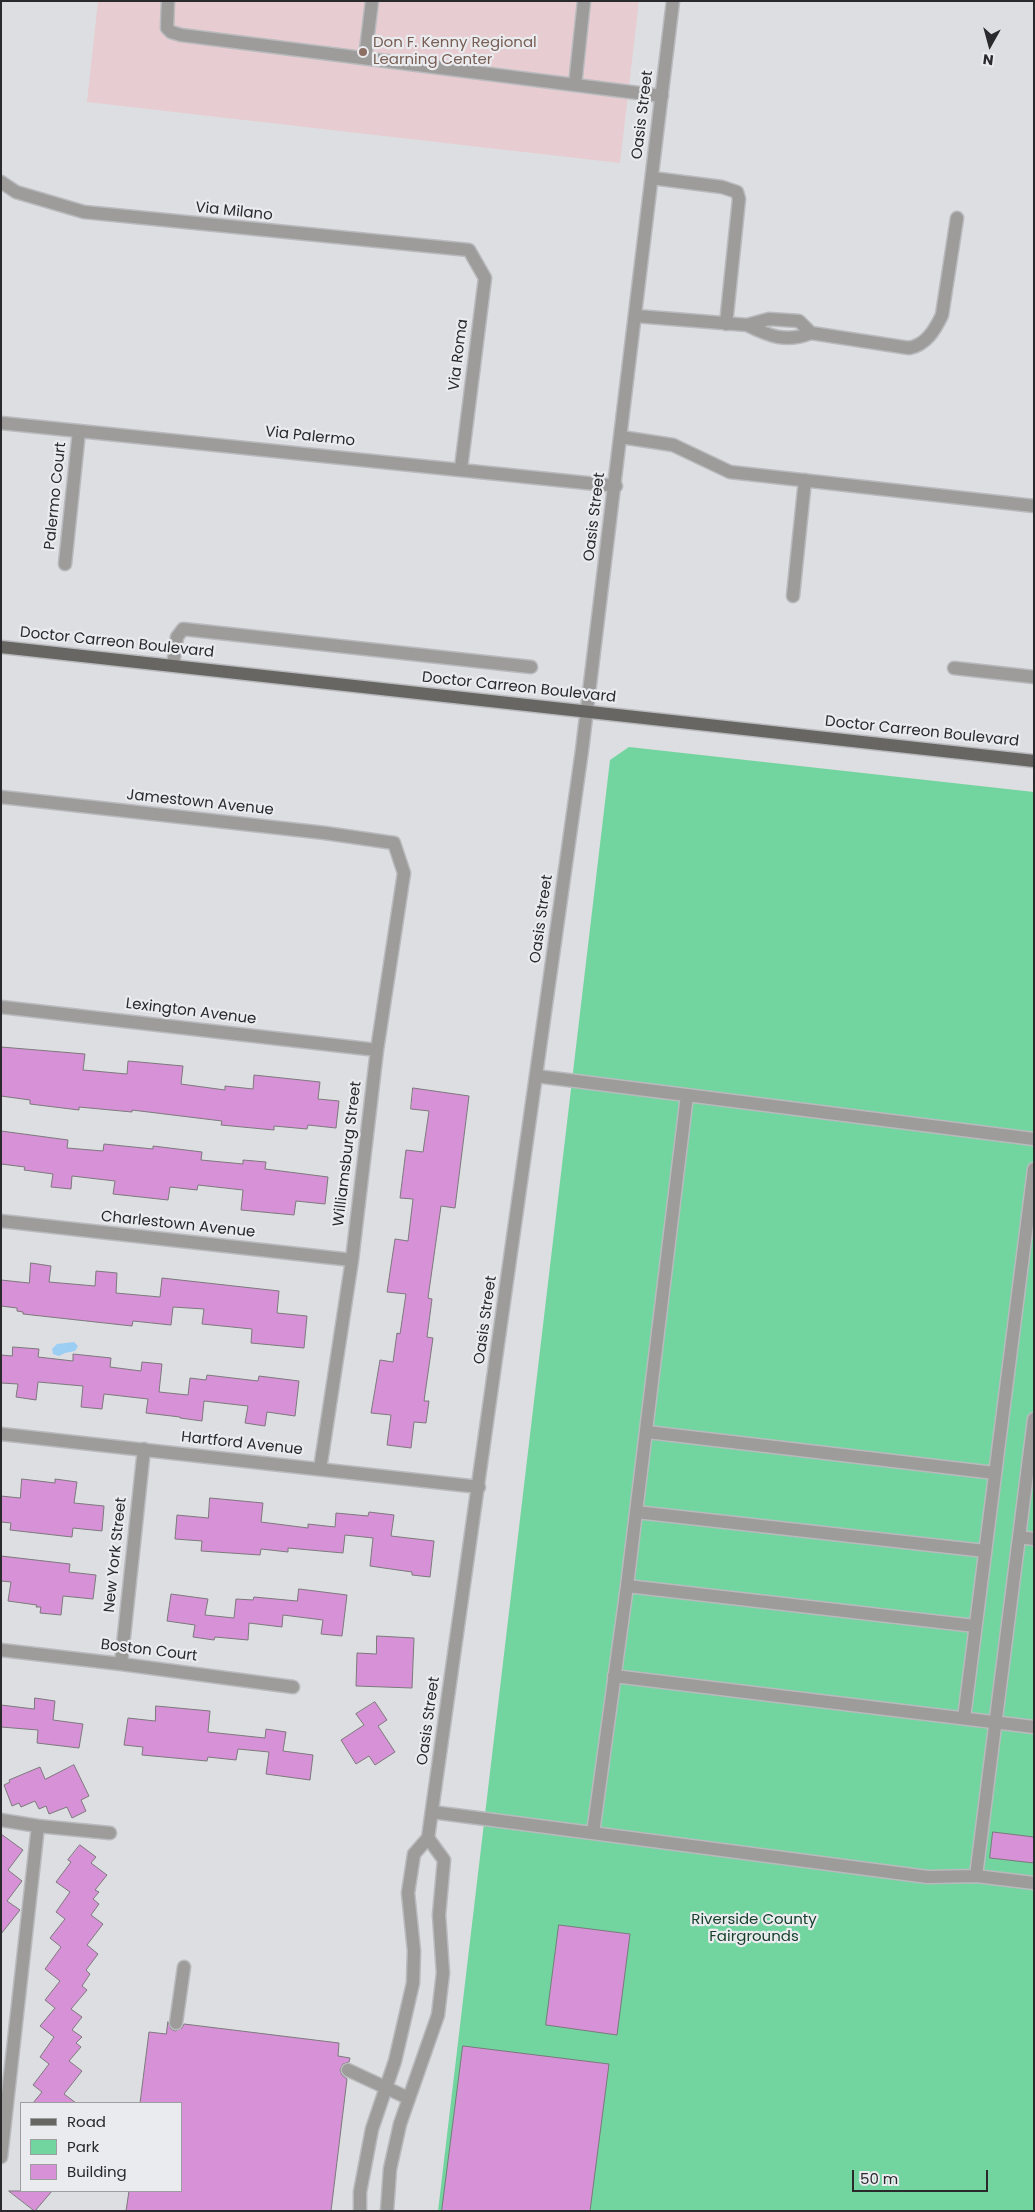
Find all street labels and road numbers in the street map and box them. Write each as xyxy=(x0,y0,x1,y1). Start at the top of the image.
street label: Oasis Street xyxy=(629,70,657,160)
street label: Via Milano xyxy=(194,199,274,225)
street label: Via Roma xyxy=(446,318,472,392)
street label: Via Palermo xyxy=(264,423,356,451)
street label: Palermo Court xyxy=(41,441,71,551)
street label: Oasis Street xyxy=(581,472,609,562)
street label: Doctor Carreon Boulevard xyxy=(19,624,215,662)
street label: Doctor Carreon Boulevard xyxy=(421,669,617,707)
street label: Doctor Carreon Boulevard xyxy=(824,713,1020,751)
street label: Jamestown Avenue xyxy=(125,786,275,820)
street label: Oasis Street xyxy=(527,874,557,964)
street label: Lexington Avenue xyxy=(125,995,257,1029)
street label: Williamsburg Street xyxy=(330,1080,366,1228)
street label: Charlestown Avenue xyxy=(100,1208,256,1242)
street label: Oasis Street xyxy=(471,1275,501,1365)
street label: Hartford Avenue xyxy=(180,1429,304,1459)
street label: New York Street xyxy=(101,1496,131,1614)
street label: Boston Court xyxy=(100,1636,198,1666)
street label: Oasis Street xyxy=(414,1676,444,1766)

